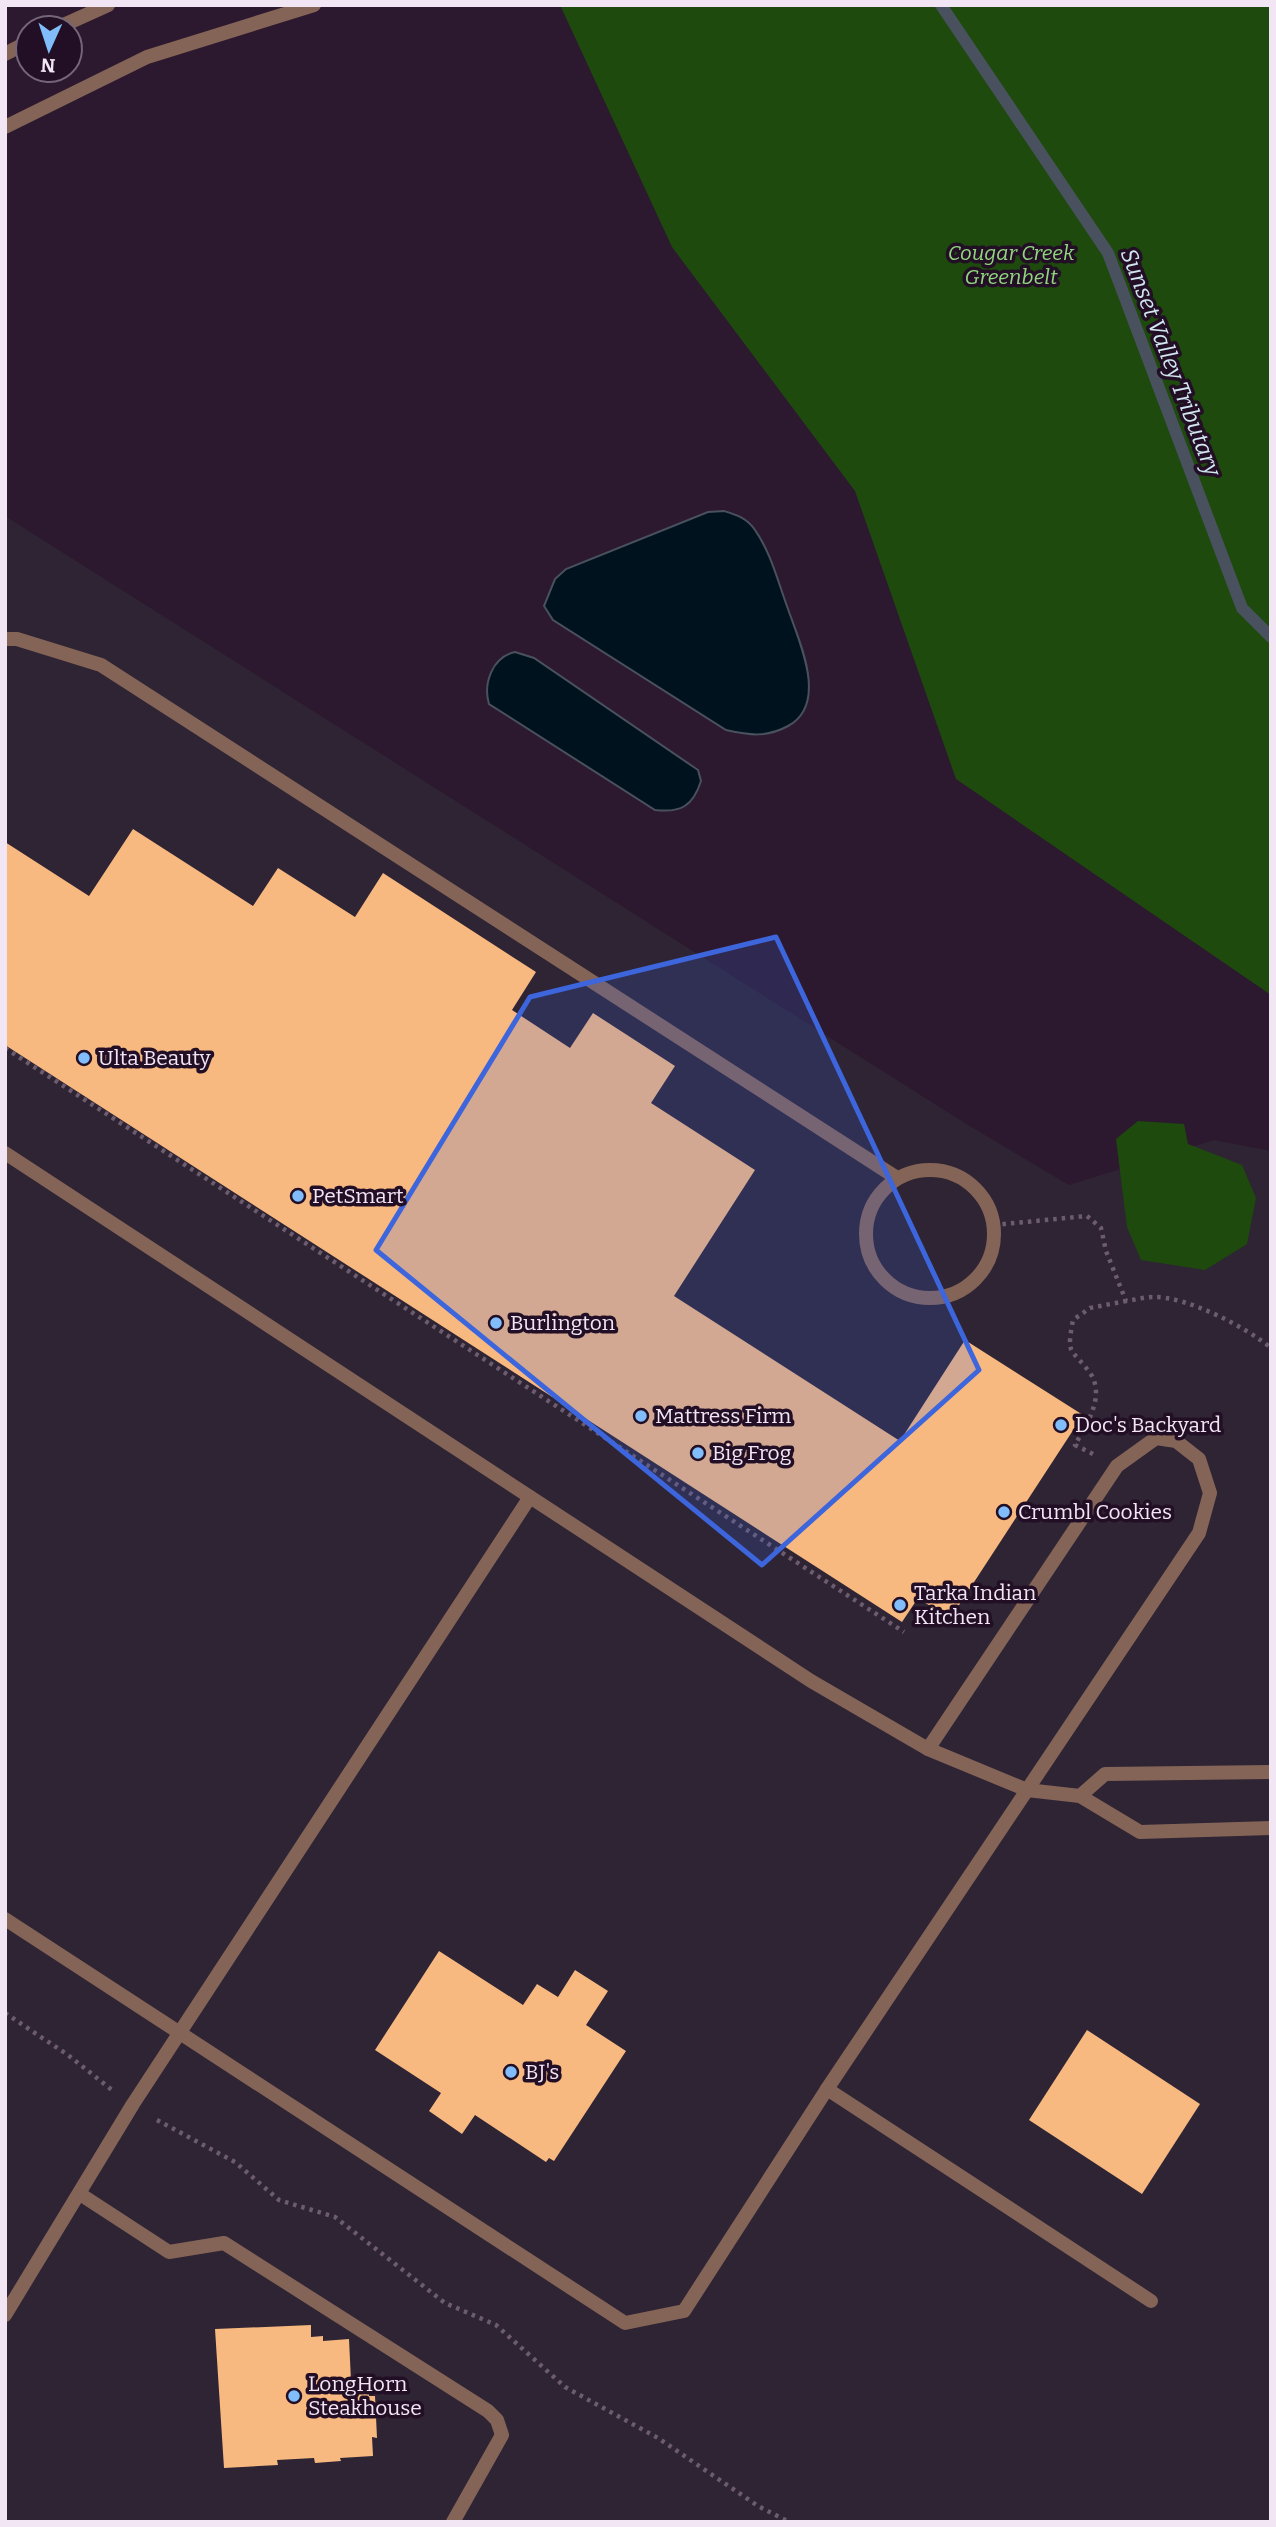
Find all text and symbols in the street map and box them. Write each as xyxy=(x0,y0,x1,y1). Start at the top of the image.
north arrow xyxy=(14,14,84,84)
text: N xyxy=(40,54,56,77)
park label: Cougar Creek Greenbelt xyxy=(948,240,1075,290)
water label: Sunset Valley Tributary xyxy=(1115,244,1228,481)
place label: Ulta Beauty xyxy=(98,1045,212,1071)
marker: Ulta Beauty xyxy=(76,1050,92,1066)
place label: PetSmart xyxy=(312,1183,404,1209)
marker: PetSmart xyxy=(290,1188,306,1204)
place label: Burlington xyxy=(510,1310,615,1336)
marker: Burlington xyxy=(488,1315,504,1331)
place label: Mattress Firm xyxy=(655,1403,791,1429)
marker: Mattress Firm xyxy=(633,1408,649,1424)
place label: Doc's Backyard xyxy=(1075,1412,1221,1438)
marker: Doc's Backyard xyxy=(1053,1417,1069,1433)
place label: Big Frog xyxy=(712,1440,792,1466)
marker: Big Frog xyxy=(690,1445,706,1461)
place label: Crumbl Cookies xyxy=(1018,1499,1172,1525)
marker: Crumbl Cookies xyxy=(996,1504,1012,1520)
place label: Tarka Indian Kitchen xyxy=(914,1580,1036,1630)
marker: Tarka Indian Kitchen xyxy=(892,1597,908,1613)
place label: BJ's xyxy=(525,2059,559,2085)
marker: BJ's xyxy=(503,2064,519,2080)
place label: LongHorn Steakhouse xyxy=(308,2371,422,2421)
marker: LongHorn Steakhouse xyxy=(286,2388,302,2404)

